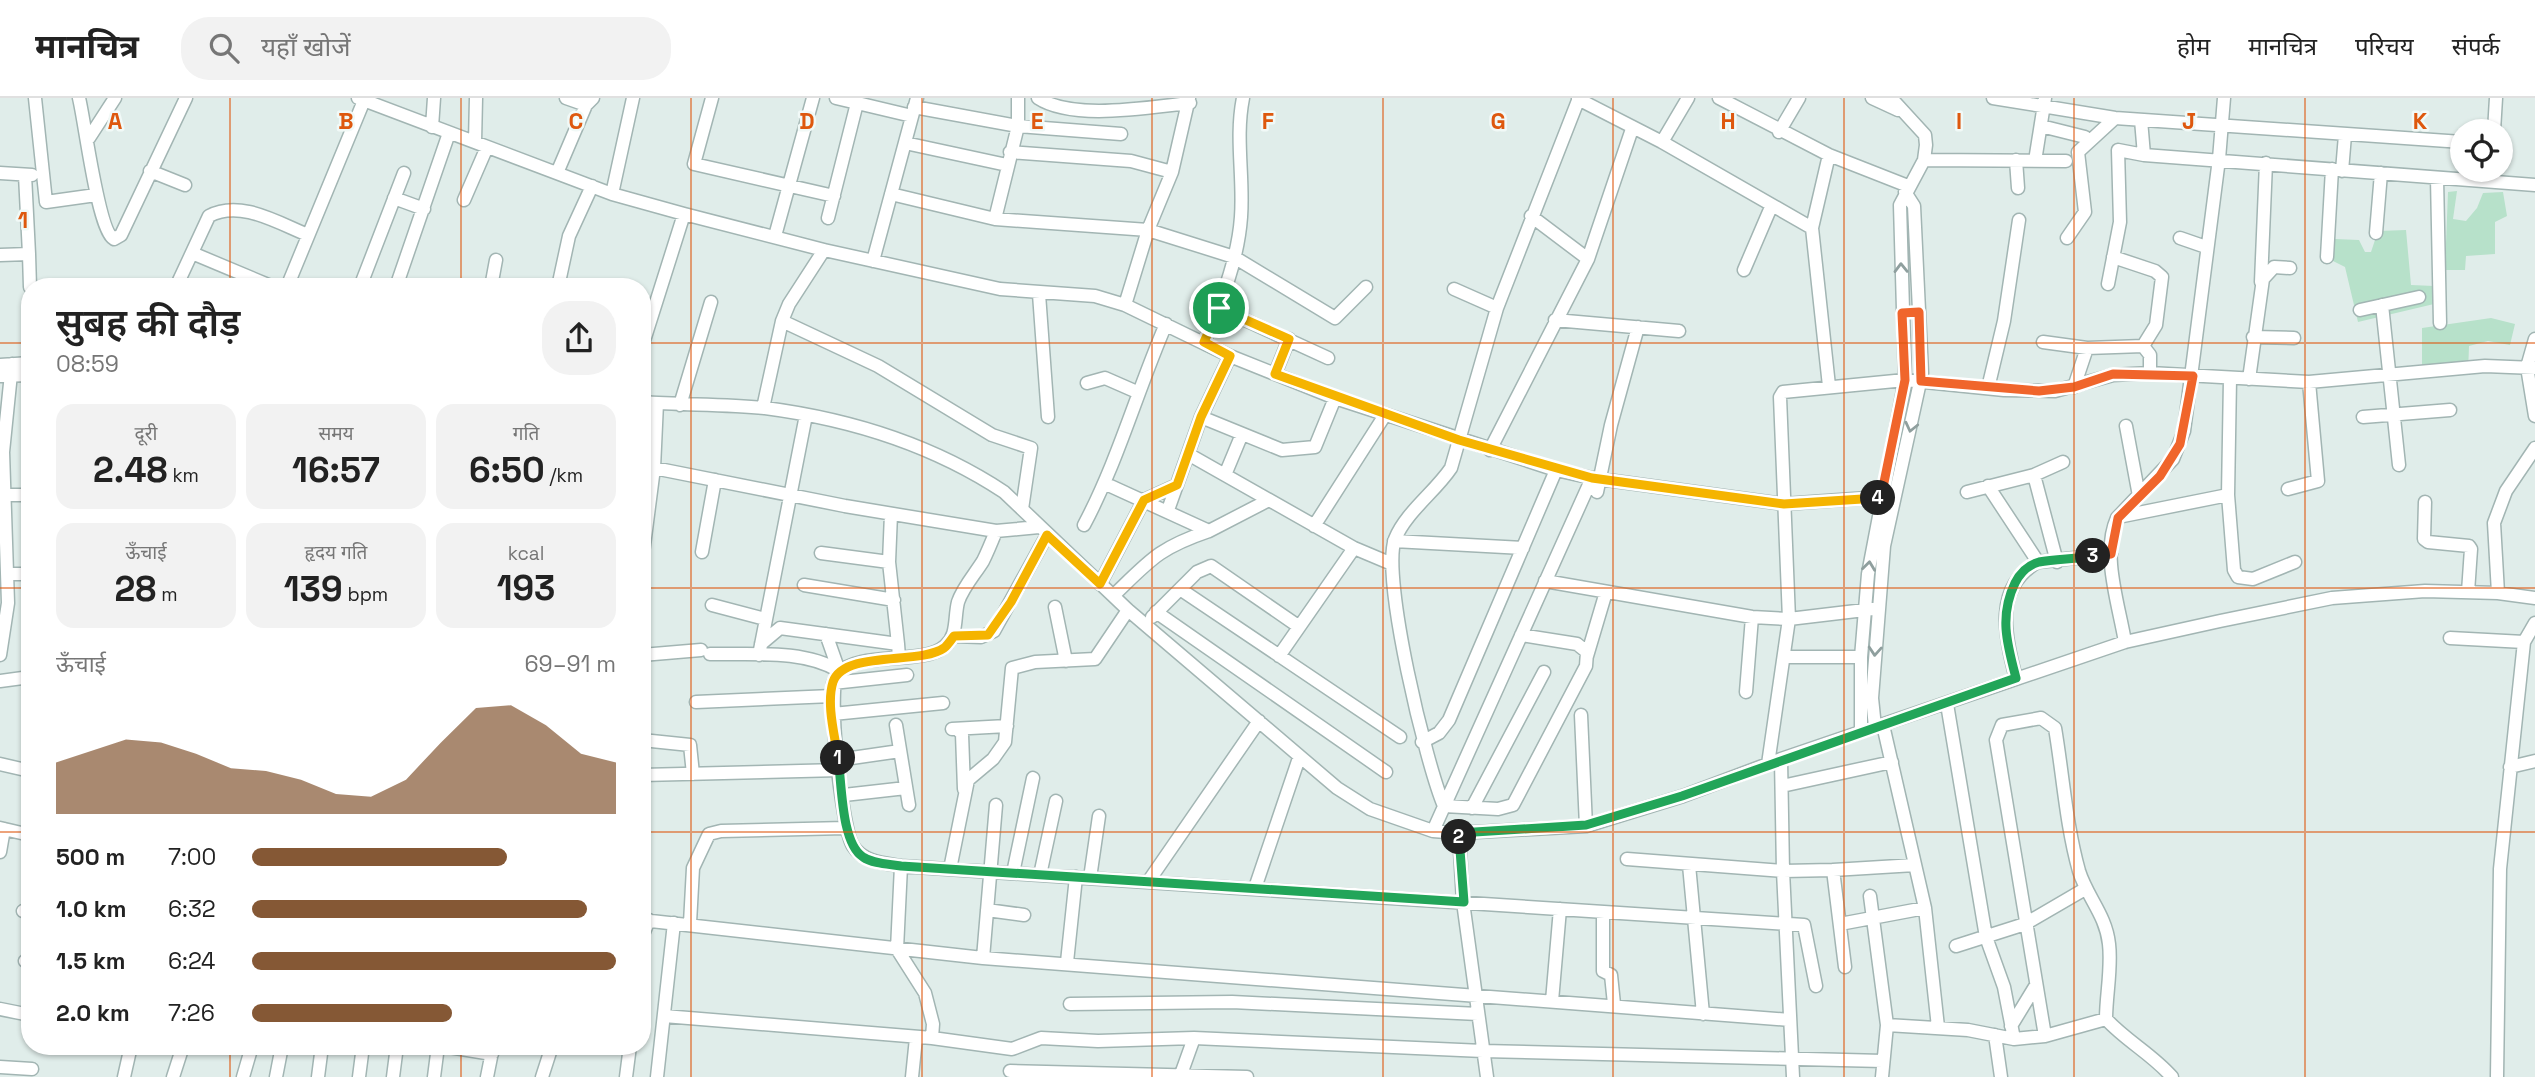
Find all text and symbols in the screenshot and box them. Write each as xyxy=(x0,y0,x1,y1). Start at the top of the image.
search box xyxy=(181,17,671,80)
text: मानचित्र xyxy=(35,26,139,68)
icon: search xyxy=(205,29,243,67)
text: यहाँ खोजें xyxy=(261,30,351,64)
text: होम xyxy=(2177,31,2210,62)
text: मानचित्र xyxy=(2248,31,2317,62)
text: परिचय xyxy=(2355,31,2414,62)
text: संपर्क xyxy=(2452,31,2500,62)
text: A xyxy=(108,106,123,136)
text: B xyxy=(338,106,354,136)
text: C xyxy=(569,106,583,136)
text: D xyxy=(799,106,815,136)
text: E xyxy=(1031,106,1043,136)
text: F xyxy=(1262,106,1274,136)
text: G xyxy=(1490,106,1506,136)
text: H xyxy=(1720,106,1736,136)
text: I xyxy=(1956,106,1962,136)
text: J xyxy=(2182,106,2196,136)
text: K xyxy=(2413,106,2428,136)
map controls xyxy=(2450,119,2513,182)
button: locate xyxy=(2450,119,2513,182)
text: 1 xyxy=(18,205,28,235)
one-way arrow xyxy=(1894,262,1909,273)
pin xyxy=(1189,278,1249,338)
icon: arrive xyxy=(1200,289,1238,327)
text: सुबह की दौड़ xyxy=(56,299,240,347)
button: share xyxy=(542,301,616,375)
text: 08:59 xyxy=(56,349,119,379)
text: दूरी xyxy=(135,421,157,446)
text: समय xyxy=(318,421,354,446)
text: गति xyxy=(513,421,539,446)
one-way arrow xyxy=(1905,421,1919,433)
text: 2.48 xyxy=(93,448,168,492)
text: 16:57 xyxy=(292,448,380,492)
text: 6:50 xyxy=(469,448,545,492)
text: km xyxy=(168,463,199,488)
text: /km xyxy=(545,463,583,488)
pin: 4 xyxy=(1860,480,1896,516)
text: 4 xyxy=(1871,485,1884,510)
pin: 3 xyxy=(2076,538,2110,574)
text: ऊँचाई xyxy=(125,540,167,565)
text: हृदय गति xyxy=(305,540,367,565)
text: kcal xyxy=(508,541,544,566)
text: 3 xyxy=(2087,543,2098,568)
one-way arrow xyxy=(1861,560,1876,571)
text: 193 xyxy=(497,566,555,610)
text: 28 xyxy=(114,567,156,611)
text: 139 xyxy=(284,567,343,611)
text: m xyxy=(156,582,178,607)
text: bpm xyxy=(343,582,388,607)
one-way arrow xyxy=(1868,646,1883,657)
text: ऊँचाई xyxy=(56,649,106,679)
text: 69–91 m xyxy=(525,649,616,679)
pin: 1 xyxy=(820,740,856,776)
text: 1 xyxy=(833,745,842,770)
pin: 2 xyxy=(1442,820,1476,854)
text: 2 xyxy=(1453,824,1464,849)
text: 500 m xyxy=(56,842,125,872)
text: 7:00 xyxy=(168,842,216,872)
text: 1.0 km xyxy=(56,894,126,924)
text: 6:32 xyxy=(168,894,216,924)
text: 1.5 km xyxy=(56,946,126,976)
text: 6:24 xyxy=(168,946,215,976)
text: 2.0 km xyxy=(56,998,130,1028)
text: 7:26 xyxy=(168,998,215,1028)

